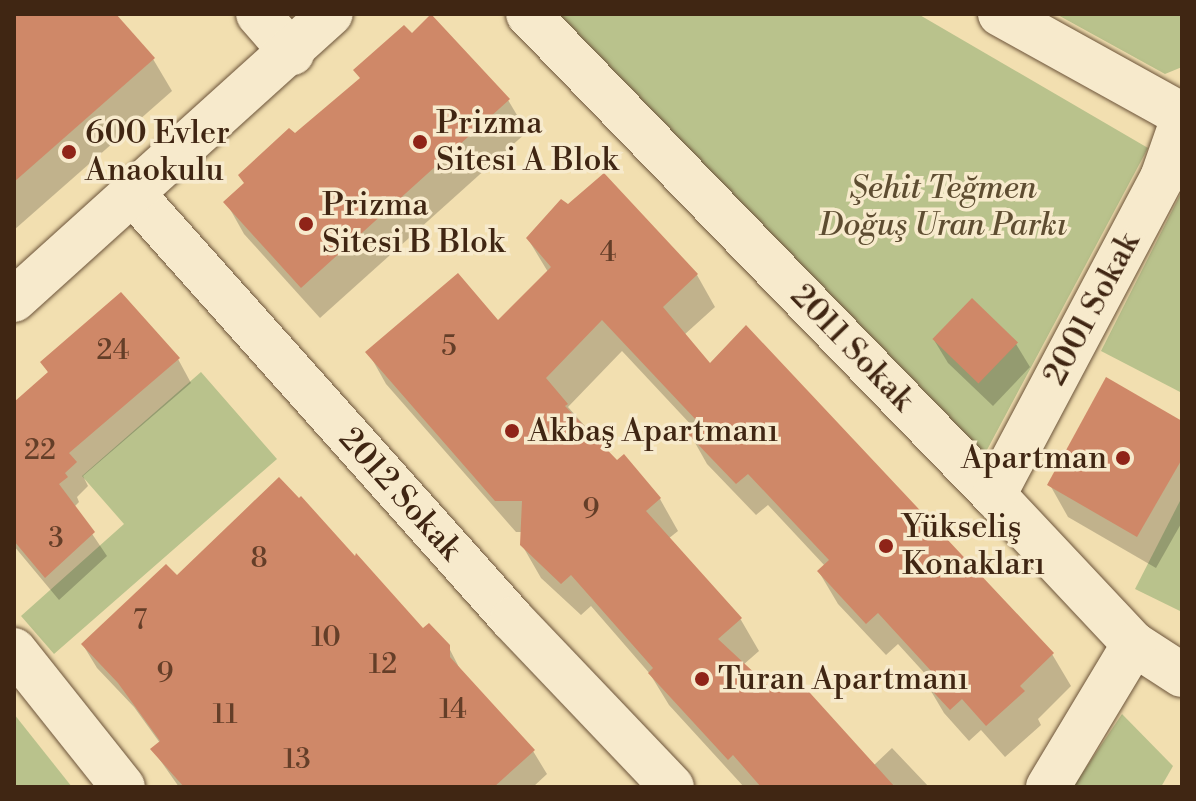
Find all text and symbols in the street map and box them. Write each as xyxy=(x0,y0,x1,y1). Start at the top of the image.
place label: Prizma Sitesi A Blok xyxy=(436,105,618,180)
place label: 600 Evler Anaokulu xyxy=(85,115,230,190)
marker: Prizma Sitesi A Blok xyxy=(411,133,429,151)
marker: 600 Evler Anaokulu xyxy=(60,143,78,161)
park label: Şehit Teğmen Doğuş Uran Parkı xyxy=(819,170,1067,245)
place label: Prizma Sitesi B Blok xyxy=(322,187,505,262)
marker: Prizma Sitesi B Blok xyxy=(297,215,315,233)
street label: 2001 Sokak xyxy=(1036,226,1148,392)
house number: 4 xyxy=(600,236,616,270)
street label: 2011 Sokak xyxy=(782,277,922,419)
house number: 5 xyxy=(441,330,457,364)
house number: 24 xyxy=(97,334,129,368)
place label: Akbaş Apartmanı xyxy=(528,412,778,450)
street label: 2012 Sokak xyxy=(331,420,469,568)
marker: Akbaş Apartmanı xyxy=(503,422,521,440)
house number: 22 xyxy=(24,434,56,468)
place label: Apartman xyxy=(961,439,1107,477)
marker: Apartman xyxy=(1114,449,1132,467)
house number: 9 xyxy=(583,493,599,527)
place label: Yükseliş Konakları xyxy=(902,509,1045,584)
house number: 3 xyxy=(48,522,64,556)
marker: Yükseliş Konakları xyxy=(877,537,895,555)
house number: 8 xyxy=(250,542,268,576)
house number: 7 xyxy=(133,604,147,638)
house number: 10 xyxy=(311,621,341,655)
house number: 12 xyxy=(369,648,397,682)
house number: 9 xyxy=(157,657,173,691)
place label: Turan Apartmanı xyxy=(718,660,968,698)
marker: Turan Apartmanı xyxy=(693,670,711,688)
house number: 14 xyxy=(439,693,467,727)
house number: 11 xyxy=(212,698,238,732)
house number: 13 xyxy=(283,743,311,777)

